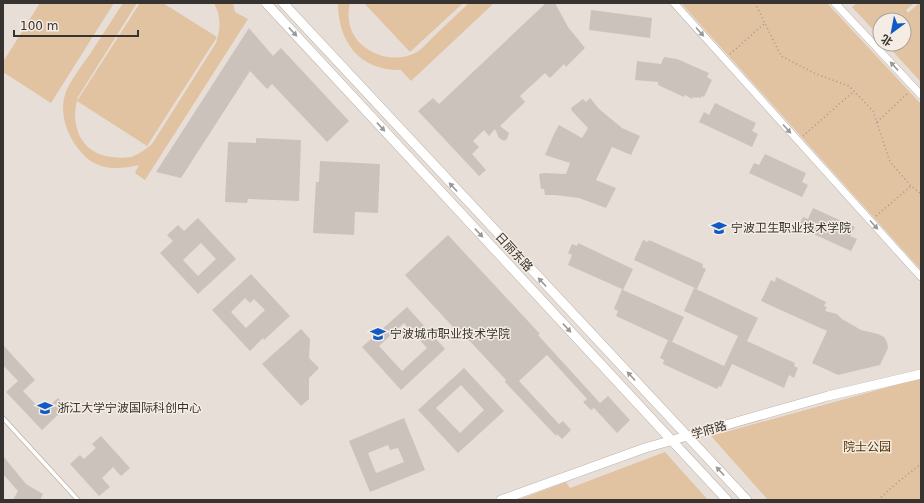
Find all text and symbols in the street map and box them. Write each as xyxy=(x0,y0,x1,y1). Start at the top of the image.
scale bar xyxy=(14,12,138,38)
north arrow xyxy=(872,12,912,52)
text: 100 m xyxy=(20,19,58,33)
one-way arrow xyxy=(288,27,298,37)
one-way arrow xyxy=(695,27,705,37)
text: 北 xyxy=(879,32,895,48)
one-way arrow xyxy=(890,61,899,71)
one-way arrow xyxy=(376,122,386,132)
one-way arrow xyxy=(782,124,791,133)
one-way arrow xyxy=(449,182,458,192)
school or university icon: 宁波卫生职业技术学院 xyxy=(710,219,728,237)
one-way arrow xyxy=(869,220,879,230)
place label: 宁波卫生职业技术学院 xyxy=(731,221,851,235)
one-way arrow xyxy=(474,228,484,238)
street label: 日丽东路 xyxy=(493,230,535,274)
one-way arrow xyxy=(538,277,547,287)
one-way arrow xyxy=(562,323,572,333)
school or university icon: 宁波城市职业技术学院 xyxy=(369,325,387,343)
place label: 宁波城市职业技术学院 xyxy=(390,327,510,341)
one-way arrow xyxy=(627,371,636,382)
school or university icon: 浙江大学宁波国际科创中心 xyxy=(36,399,54,417)
place label: 浙江大学宁波国际科创中心 xyxy=(57,401,201,415)
street label: 学府路 xyxy=(690,418,728,442)
park label: 院士公园 xyxy=(843,440,891,454)
one-way arrow xyxy=(715,466,725,476)

